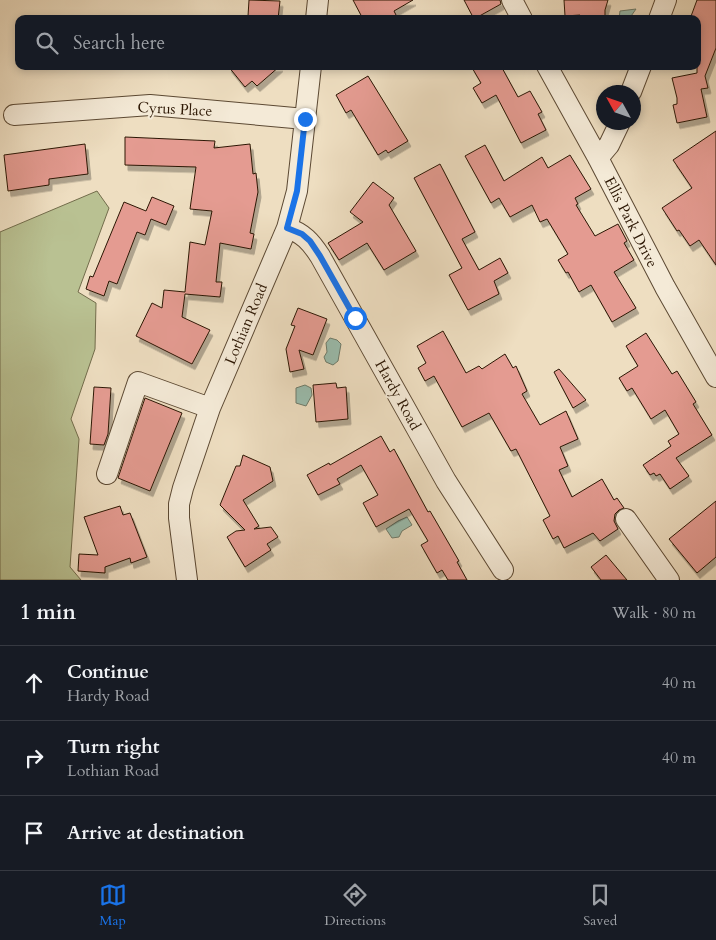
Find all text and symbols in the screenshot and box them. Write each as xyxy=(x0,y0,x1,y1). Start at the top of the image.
search box xyxy=(15,15,701,70)
icon: search xyxy=(33,29,61,57)
text: Search here xyxy=(73,30,165,56)
north arrow xyxy=(596,85,641,130)
street label: Cyrus Place xyxy=(137,97,213,121)
route end xyxy=(294,108,317,131)
street label: Ellis Park Drive xyxy=(600,173,663,271)
street label: Lothian Road xyxy=(220,280,272,368)
route start xyxy=(344,307,367,330)
street label: Hardy Road xyxy=(370,356,426,434)
text: 1 min xyxy=(20,598,76,627)
text: Walk · 80 m xyxy=(612,602,696,624)
text: Continue xyxy=(67,659,149,685)
icon: ahead xyxy=(20,669,48,697)
text: 40 m xyxy=(662,672,696,694)
text: Hardy Road xyxy=(67,685,150,707)
text: Turn right xyxy=(67,734,159,760)
icon: right xyxy=(20,744,48,772)
text: 40 m xyxy=(662,747,696,769)
text: Lothian Road xyxy=(67,760,159,782)
icon: arrive xyxy=(20,819,48,847)
text: Arrive at destination xyxy=(67,820,244,846)
tab: Map xyxy=(99,881,127,930)
tab: Directions xyxy=(324,881,386,930)
tab: Saved xyxy=(583,881,617,930)

